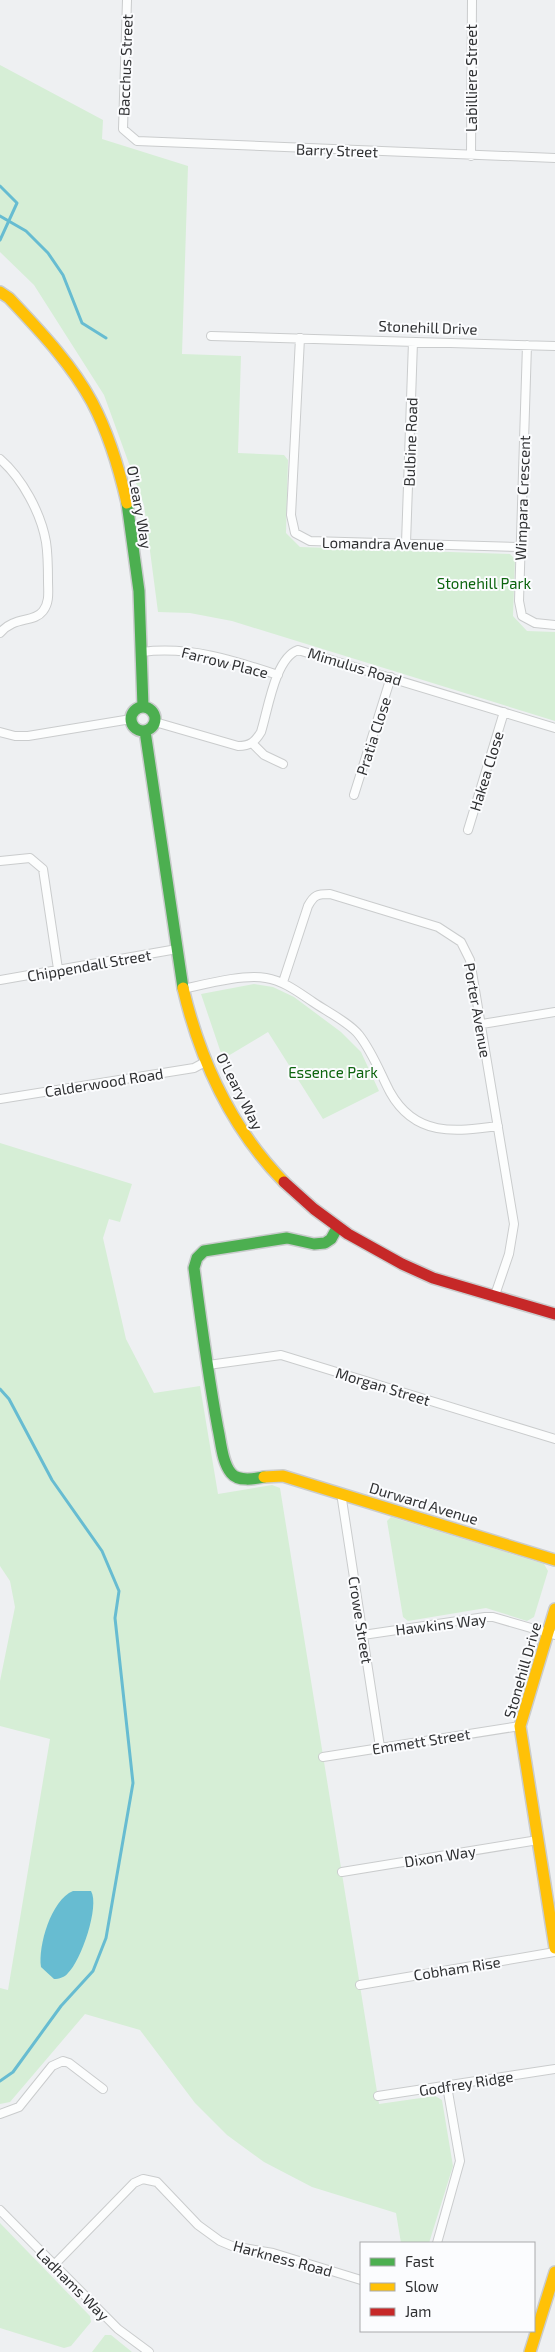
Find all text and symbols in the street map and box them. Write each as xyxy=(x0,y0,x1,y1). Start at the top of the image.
street label: Bacchus Street xyxy=(114,13,136,116)
street label: Labilliere Street xyxy=(462,24,480,132)
street label: Barry Street xyxy=(296,140,379,160)
street label: Stonehill Drive xyxy=(378,316,478,338)
street label: Bulbine Road xyxy=(399,397,421,487)
street label: Wimpara Crescent xyxy=(511,435,533,561)
street label: O'Leary Way xyxy=(124,464,156,550)
street label: Lomandra Avenue xyxy=(322,533,444,553)
park label: Stonehill Park xyxy=(437,574,532,592)
street label: Farrow Place xyxy=(180,643,270,681)
street label: Mimulus Road xyxy=(306,643,404,689)
street label: Pratia Close xyxy=(352,695,394,777)
street label: Hakea Close xyxy=(465,729,507,813)
street label: Chippendall Street xyxy=(26,945,153,985)
street label: Porter Avenue xyxy=(461,961,495,1059)
street label: O'Leary Way xyxy=(213,1049,267,1133)
park label: Essence Park xyxy=(288,1063,378,1081)
street label: Calderwood Road xyxy=(43,1064,165,1100)
street label: Morgan Street xyxy=(334,1363,433,1409)
street label: Durward Avenue xyxy=(367,1478,481,1528)
street label: Crowe Street xyxy=(345,1575,377,1665)
street label: Hawkins Way xyxy=(394,1609,488,1639)
street label: Stonehill Drive xyxy=(500,1620,544,1720)
street label: Emmett Street xyxy=(371,1724,472,1758)
street label: Dixon Way xyxy=(403,1841,477,1871)
street label: Cobham Rise xyxy=(412,1952,502,1984)
street label: Godfrey Ridge xyxy=(418,2067,514,2099)
street label: Harkness Road xyxy=(231,2236,335,2280)
legend xyxy=(360,2242,535,2332)
street label: Ladhams Way xyxy=(33,2244,113,2324)
text: Fast xyxy=(405,2252,435,2270)
text: Slow xyxy=(405,2277,439,2295)
text: Jam xyxy=(405,2302,431,2320)

